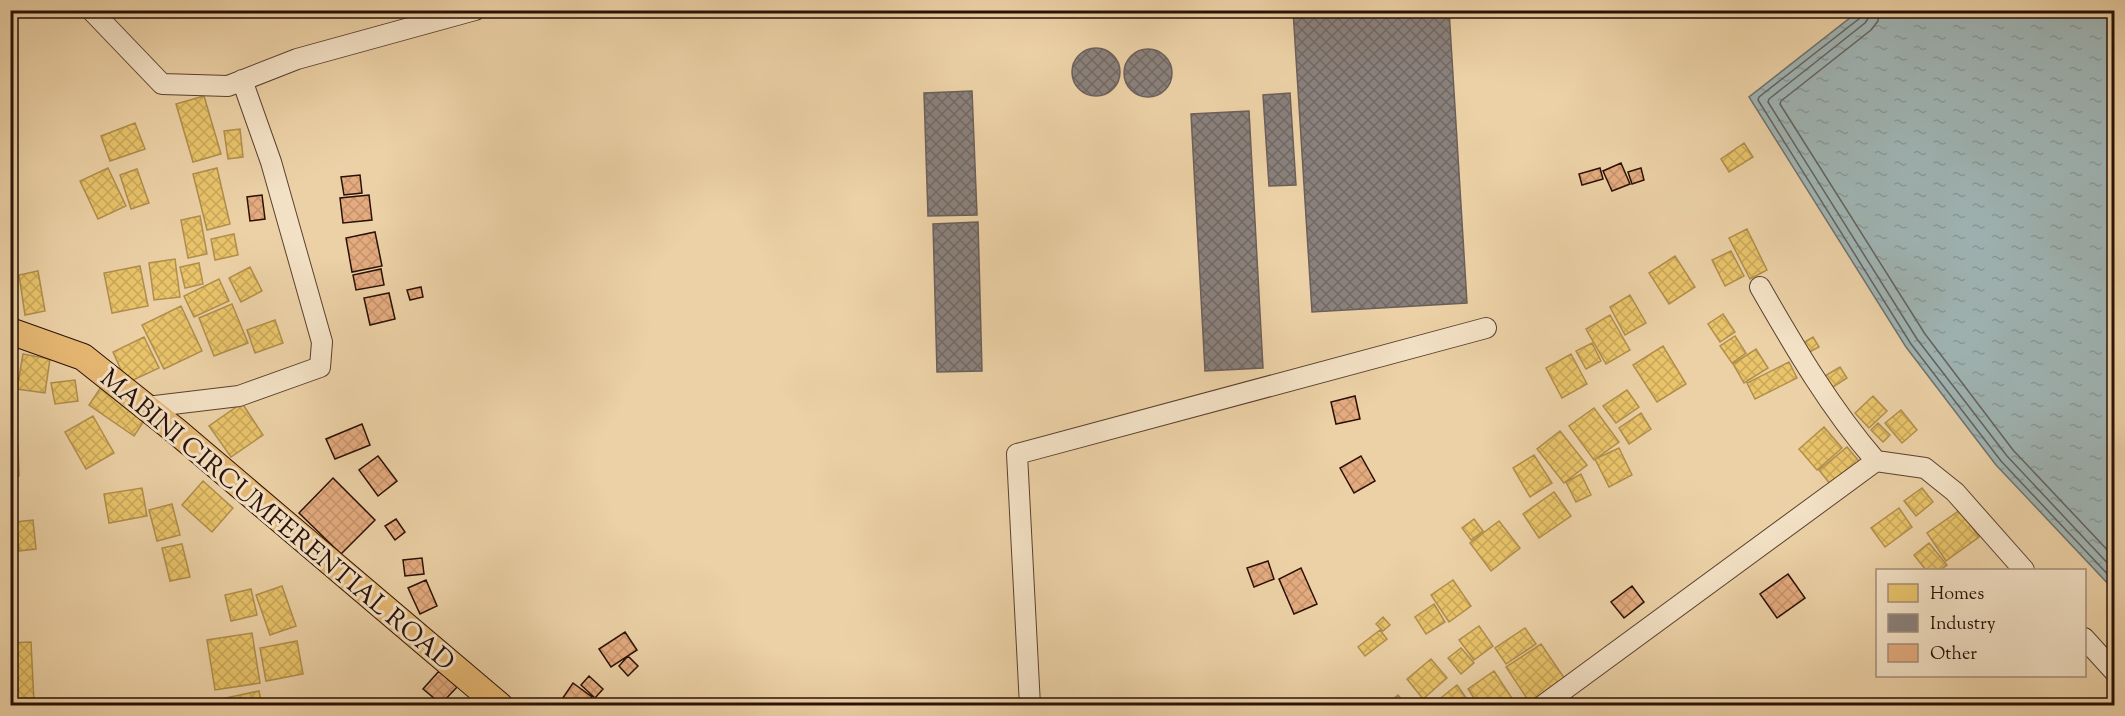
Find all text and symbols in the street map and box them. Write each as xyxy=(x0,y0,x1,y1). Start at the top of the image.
street label: MABINI CIRCUMFERENTIAL ROAD xyxy=(91,361,462,681)
legend xyxy=(1876,569,2086,677)
text: Homes xyxy=(1930,582,1984,608)
text: Industry xyxy=(1930,612,1996,638)
text: Other xyxy=(1930,642,1977,668)

